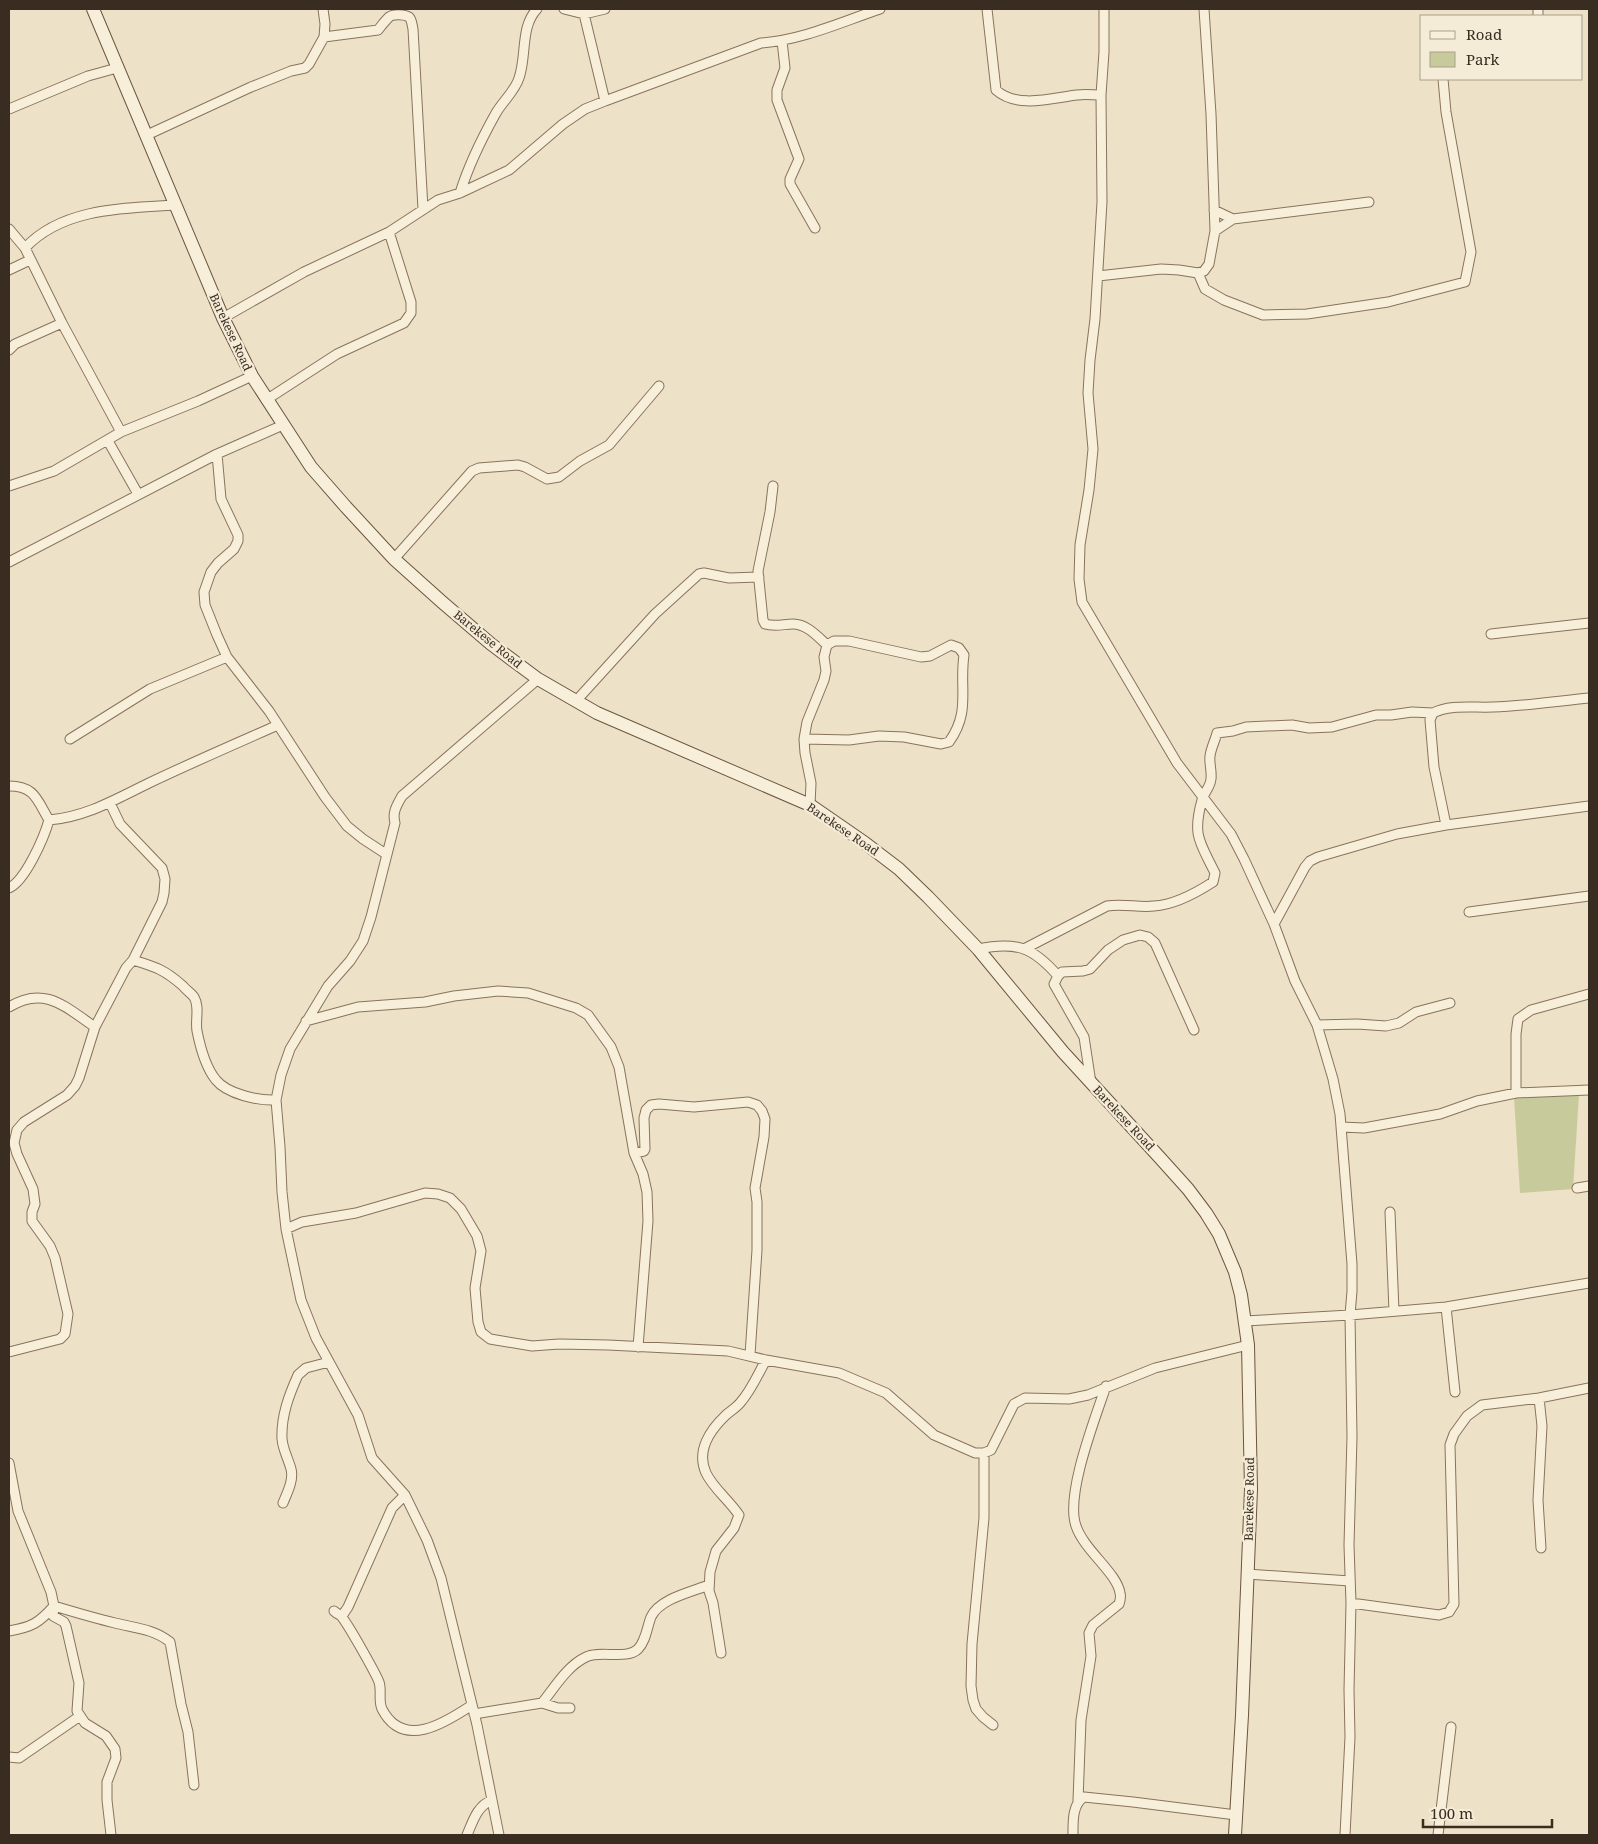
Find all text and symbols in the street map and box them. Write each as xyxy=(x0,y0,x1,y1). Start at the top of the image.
legend xyxy=(1420,15,1583,80)
text: Road xyxy=(1466,24,1502,44)
text: Park xyxy=(1466,49,1500,69)
street label: Barekese Road xyxy=(206,290,257,374)
street label: Barekese Road xyxy=(450,606,526,672)
street label: Barekese Road xyxy=(804,799,883,860)
street label: Barekese Road xyxy=(1089,1082,1159,1155)
street label: Barekese Road xyxy=(1240,1456,1258,1541)
scale bar xyxy=(1423,1796,1552,1828)
text: 100 m xyxy=(1430,1803,1473,1823)

